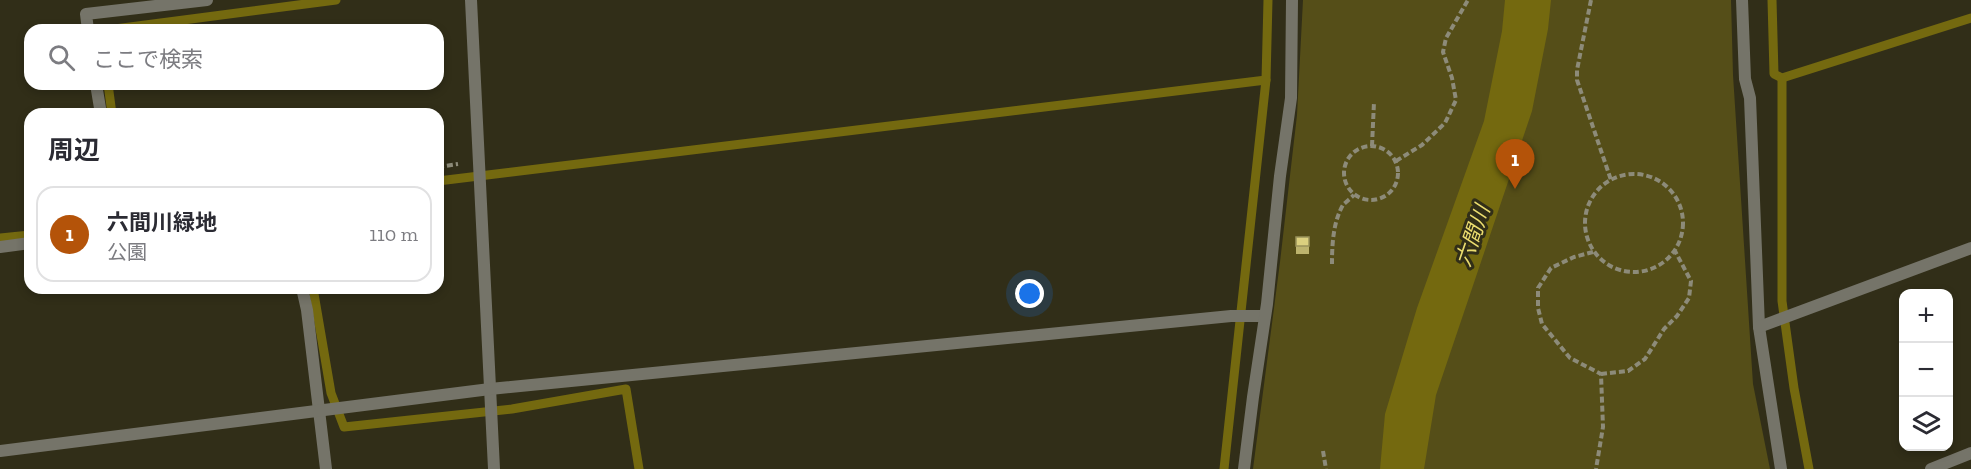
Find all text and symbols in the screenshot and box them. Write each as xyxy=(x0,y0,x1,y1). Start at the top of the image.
search box xyxy=(24,24,444,90)
icon: search xyxy=(45,41,78,74)
text: ここで検索 xyxy=(93,46,203,73)
text: 周辺 xyxy=(48,134,100,166)
pin: 1 xyxy=(1496,140,1534,189)
water label: 六間川 xyxy=(1450,200,1495,270)
text: 六間川緑地 xyxy=(107,209,217,236)
text: 1 xyxy=(65,222,74,246)
text: 110 m xyxy=(369,222,418,246)
text: 公園 xyxy=(107,240,147,264)
your location xyxy=(1015,279,1044,308)
map controls xyxy=(1899,289,1953,451)
button: + xyxy=(1899,289,1953,343)
button: − xyxy=(1899,343,1953,397)
button: layers xyxy=(1899,397,1953,451)

